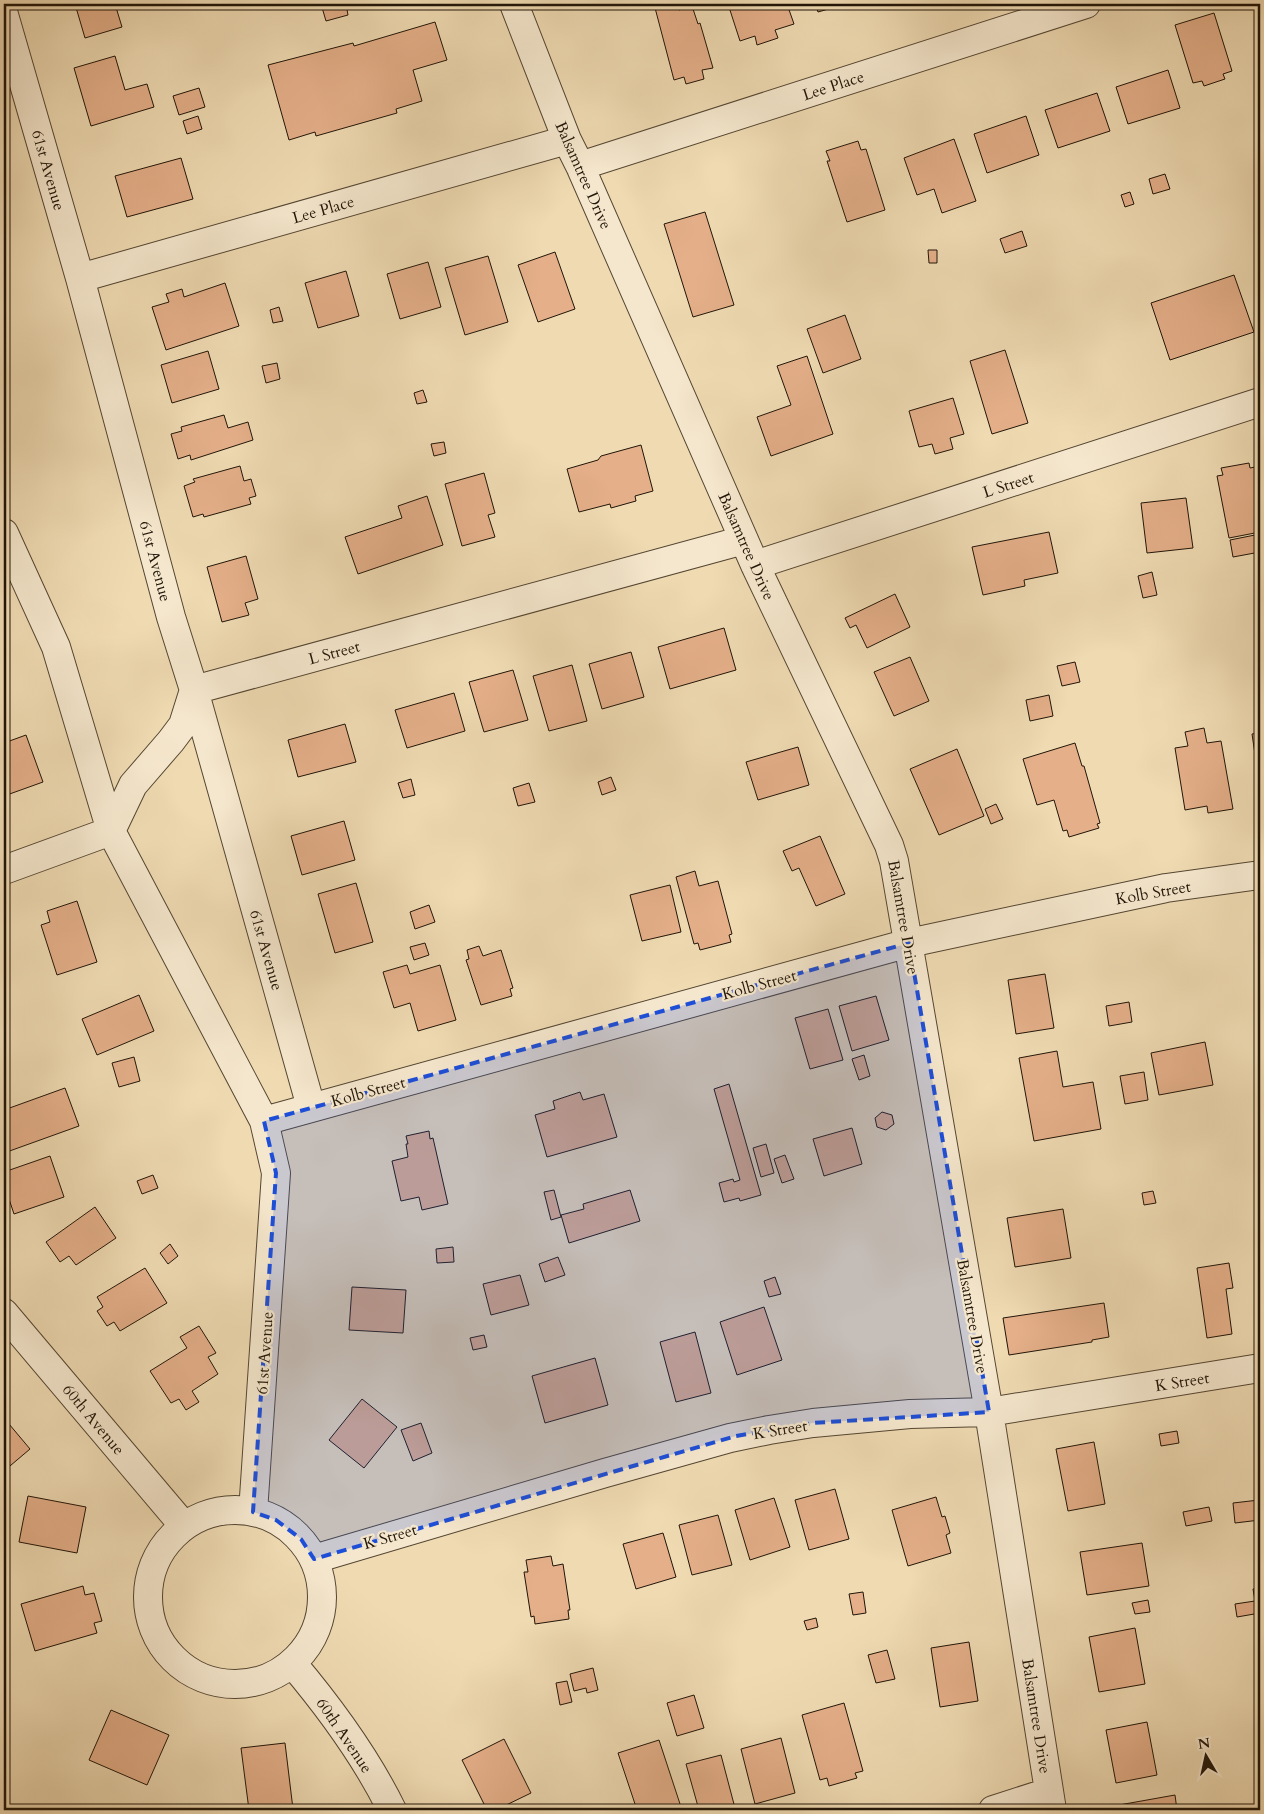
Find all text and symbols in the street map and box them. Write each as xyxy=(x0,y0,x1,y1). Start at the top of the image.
street label: Lee Place xyxy=(800,66,867,106)
street label: Balsamtree Drive xyxy=(549,118,617,233)
street label: 61st Avenue xyxy=(26,127,70,213)
street label: Lee Place xyxy=(290,191,357,229)
street label: L Street xyxy=(980,466,1037,504)
street label: Balsamtree Drive xyxy=(712,489,780,604)
street label: 61st Avenue xyxy=(134,518,176,604)
street label: L Street xyxy=(306,636,362,670)
street label: Balsamtree Drive xyxy=(882,858,924,976)
street label: Kolb Street xyxy=(1114,876,1193,910)
street label: 61st Avenue xyxy=(244,907,288,993)
street label: Kolb Street xyxy=(720,965,799,1005)
street label: Kolb Street xyxy=(329,1072,408,1112)
street label: Balsamtree Drive xyxy=(951,1257,993,1375)
street label: 61st Avenue xyxy=(251,1311,279,1395)
street label: K Street xyxy=(1153,1367,1211,1397)
street label: 60th Avenue xyxy=(57,1379,129,1460)
street label: K Street xyxy=(751,1415,809,1445)
street label: K Street xyxy=(361,1519,420,1555)
street label: Balsamtree Drive xyxy=(1016,1657,1056,1775)
street label: 60th Avenue xyxy=(311,1694,377,1778)
north arrow xyxy=(1182,1732,1232,1782)
text: N xyxy=(1197,1733,1212,1754)

